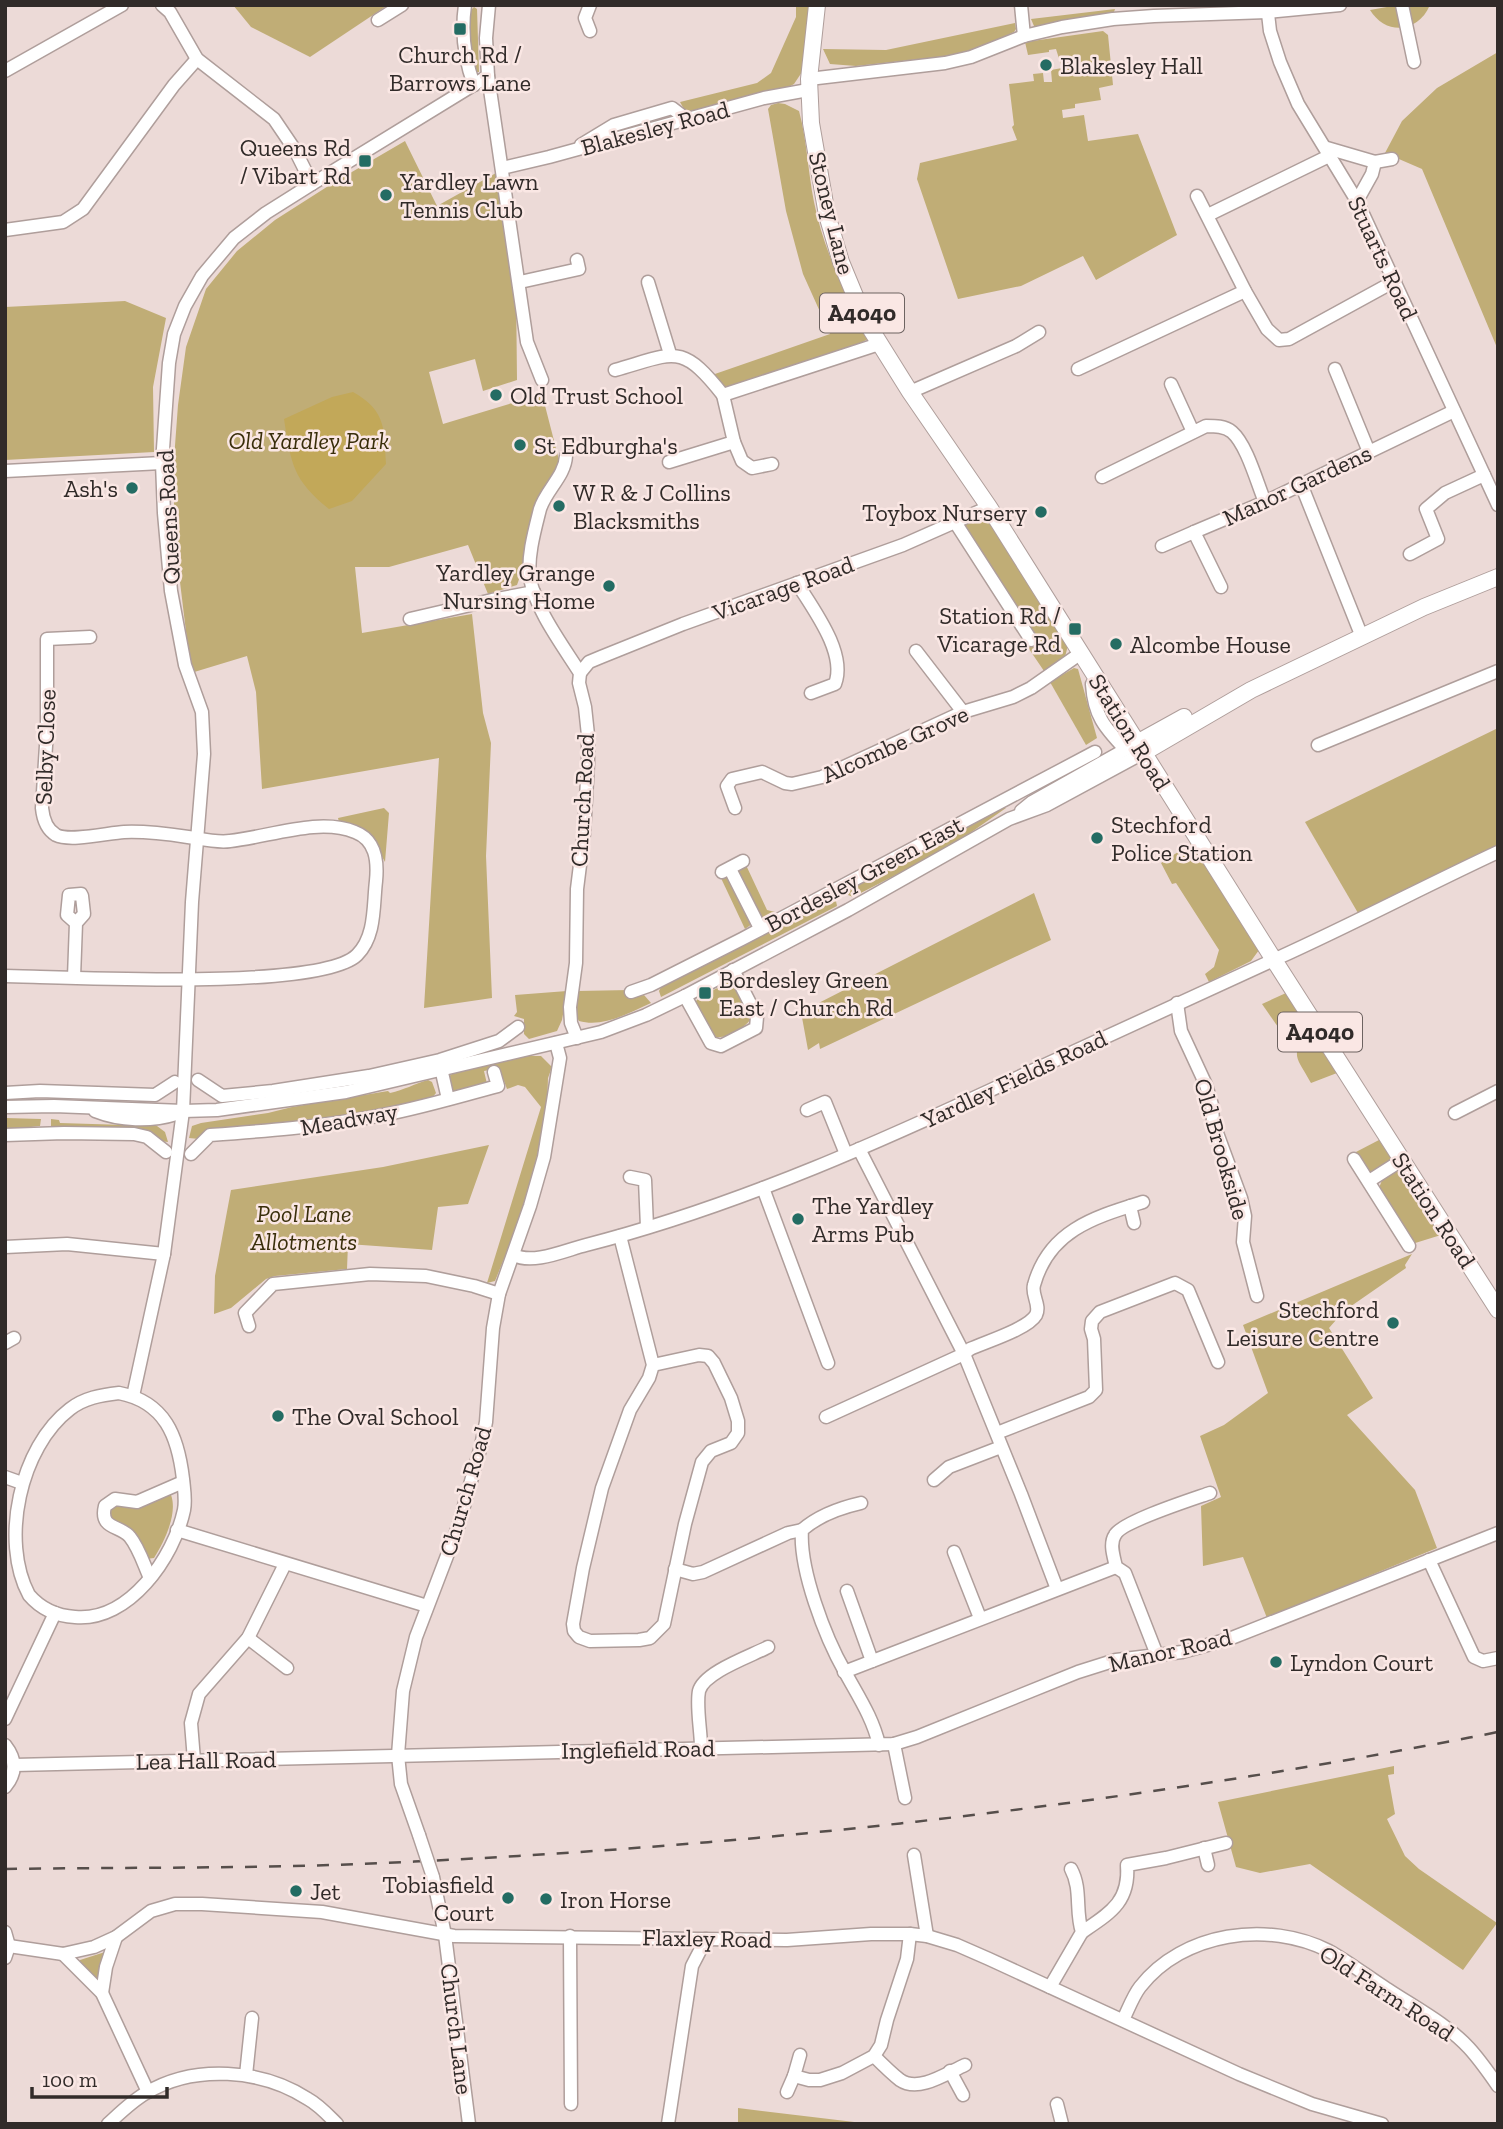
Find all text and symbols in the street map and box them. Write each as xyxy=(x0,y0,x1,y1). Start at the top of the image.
marker: Church Rd / Barrows Lane xyxy=(452,21,468,37)
place label: Church Rd / Barrows Lane xyxy=(389,40,531,97)
place label: Blakesley Hall xyxy=(1060,51,1203,80)
marker: Blakesley Hall xyxy=(1038,57,1054,73)
street label: Blakesley Road xyxy=(578,94,732,162)
place label: Queens Rd / Vibart Rd xyxy=(240,133,351,190)
street label: Stoney Lane xyxy=(803,149,861,277)
marker: Queens Rd / Vibart Rd xyxy=(357,153,373,169)
place label: Yardley Lawn Tennis Club xyxy=(399,167,539,224)
marker: Yardley Lawn Tennis Club xyxy=(378,187,394,203)
street label: Stuarts Road xyxy=(1342,191,1424,325)
road number: A4040 xyxy=(820,294,904,332)
place label: Old Trust School xyxy=(510,381,683,410)
marker: Old Trust School xyxy=(488,387,504,403)
park label: Old Yardley Park xyxy=(228,426,390,455)
place label: St Edburgha's xyxy=(534,431,678,460)
marker: St Edburgha's xyxy=(512,437,528,453)
street label: Manor Gardens xyxy=(1218,438,1376,532)
street label: Queens Road xyxy=(150,449,186,585)
place label: Ash's xyxy=(64,474,118,503)
place label: W R & J Collins Blacksmiths xyxy=(573,478,731,535)
marker: Ash's xyxy=(124,480,140,496)
marker: W R & J Collins Blacksmiths xyxy=(551,498,567,514)
place label: Toybox Nursery xyxy=(862,498,1028,527)
marker: Toybox Nursery xyxy=(1033,504,1049,520)
street label: Vicarage Road xyxy=(708,549,857,627)
place label: Yardley Grange Nursing Home xyxy=(435,558,595,615)
marker: Yardley Grange Nursing Home xyxy=(601,578,617,594)
place label: Station Rd / Vicarage Rd xyxy=(936,601,1061,658)
marker: Station Rd / Vicarage Rd xyxy=(1067,621,1083,637)
place label: Alcombe House xyxy=(1130,630,1291,659)
marker: Alcombe House xyxy=(1108,636,1124,652)
street label: Station Road xyxy=(1083,668,1177,796)
street label: Selby Close xyxy=(28,689,62,805)
street label: Alcombe Grove xyxy=(817,699,973,789)
street label: Church Road xyxy=(564,732,600,868)
street label: Bordesley Green East xyxy=(760,810,968,938)
place label: Stechford Police Station xyxy=(1111,810,1253,867)
marker: Stechford Police Station xyxy=(1089,830,1105,846)
place label: Bordesley Green East / Church Rd xyxy=(719,965,893,1022)
marker: Bordesley Green East / Church Rd xyxy=(697,985,713,1001)
road number: A4040 xyxy=(1278,1012,1362,1051)
street label: Yardley Fields Road xyxy=(916,1023,1111,1135)
street label: Old Brookside xyxy=(1188,1075,1256,1223)
street label: Meadway xyxy=(298,1096,401,1142)
street label: Station Road xyxy=(1386,1147,1482,1273)
place label: The Yardley Arms Pub xyxy=(812,1191,934,1248)
park label: Pool Lane Allotments xyxy=(250,1199,357,1256)
marker: The Yardley Arms Pub xyxy=(790,1211,806,1227)
place label: Stechford Leisure Centre xyxy=(1226,1295,1379,1352)
marker: Stechford Leisure Centre xyxy=(1385,1315,1401,1331)
place label: The Oval School xyxy=(292,1402,459,1431)
marker: The Oval School xyxy=(270,1408,286,1424)
street label: Church Road xyxy=(433,1423,497,1559)
street label: Manor Road xyxy=(1106,1622,1234,1678)
place label: Lyndon Court xyxy=(1290,1648,1433,1677)
marker: Lyndon Court xyxy=(1268,1654,1284,1670)
street label: Inglefield Road xyxy=(561,1733,715,1765)
street label: Lea Hall Road xyxy=(135,1744,277,1776)
place label: Tobiasfield Court xyxy=(382,1870,494,1927)
place label: Jet xyxy=(310,1877,341,1906)
marker: Jet xyxy=(288,1883,304,1899)
place label: Iron Horse xyxy=(560,1885,671,1914)
marker: Tobiasfield Court xyxy=(500,1890,516,1906)
marker: Iron Horse xyxy=(538,1891,554,1907)
street label: Flaxley Road xyxy=(642,1922,772,1954)
street label: Old Farm Road xyxy=(1314,1939,1460,2047)
street label: Church Lane xyxy=(435,1962,479,2096)
scale bar xyxy=(32,2056,166,2100)
text: 100 m xyxy=(42,2067,97,2092)

